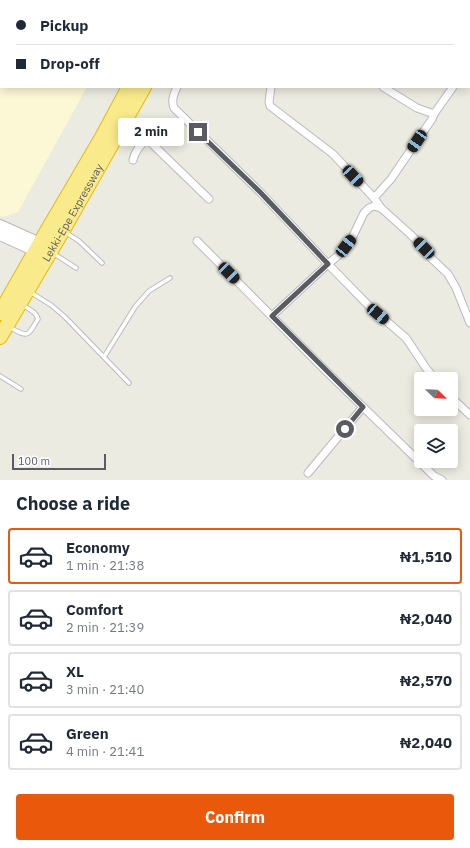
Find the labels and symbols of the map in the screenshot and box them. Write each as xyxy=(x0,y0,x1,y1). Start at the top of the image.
callout: 2 min xyxy=(118,118,184,146)
route end xyxy=(189,123,207,141)
car xyxy=(405,128,429,154)
street label: Lekki-Epe Expressway xyxy=(39,161,106,264)
car xyxy=(340,163,366,189)
car xyxy=(334,233,358,259)
car xyxy=(411,235,437,261)
car xyxy=(216,260,242,286)
car xyxy=(365,302,391,326)
north arrow xyxy=(414,372,458,416)
route start xyxy=(336,420,354,438)
scale bar xyxy=(12,452,106,471)

